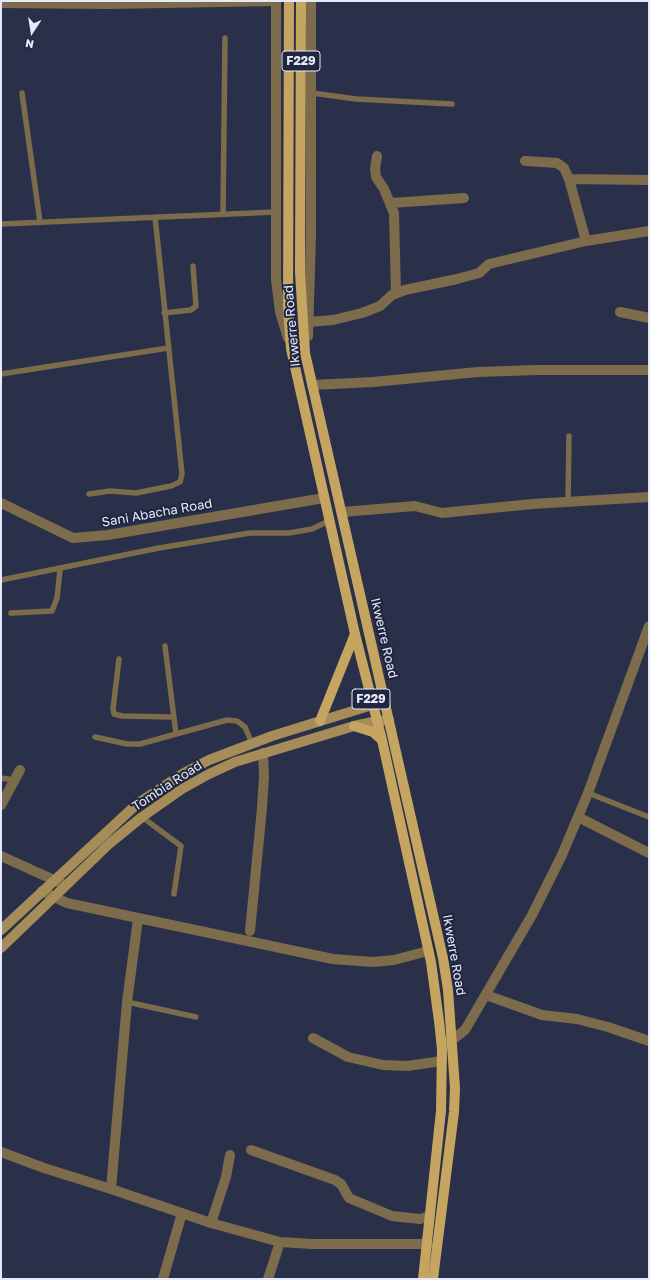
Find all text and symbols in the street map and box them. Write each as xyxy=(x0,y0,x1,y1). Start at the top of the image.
north arrow xyxy=(12,12,52,52)
text: N xyxy=(24,37,35,51)
road number: F229 xyxy=(282,51,320,71)
street label: Ikwerre Road xyxy=(281,284,303,368)
street label: Sani Abacha Road xyxy=(101,496,213,530)
street label: Ikwerre Road xyxy=(367,596,401,680)
road number: F229 xyxy=(352,689,390,709)
street label: Tombia Road xyxy=(129,758,205,814)
street label: Ikwerre Road xyxy=(439,913,469,997)

